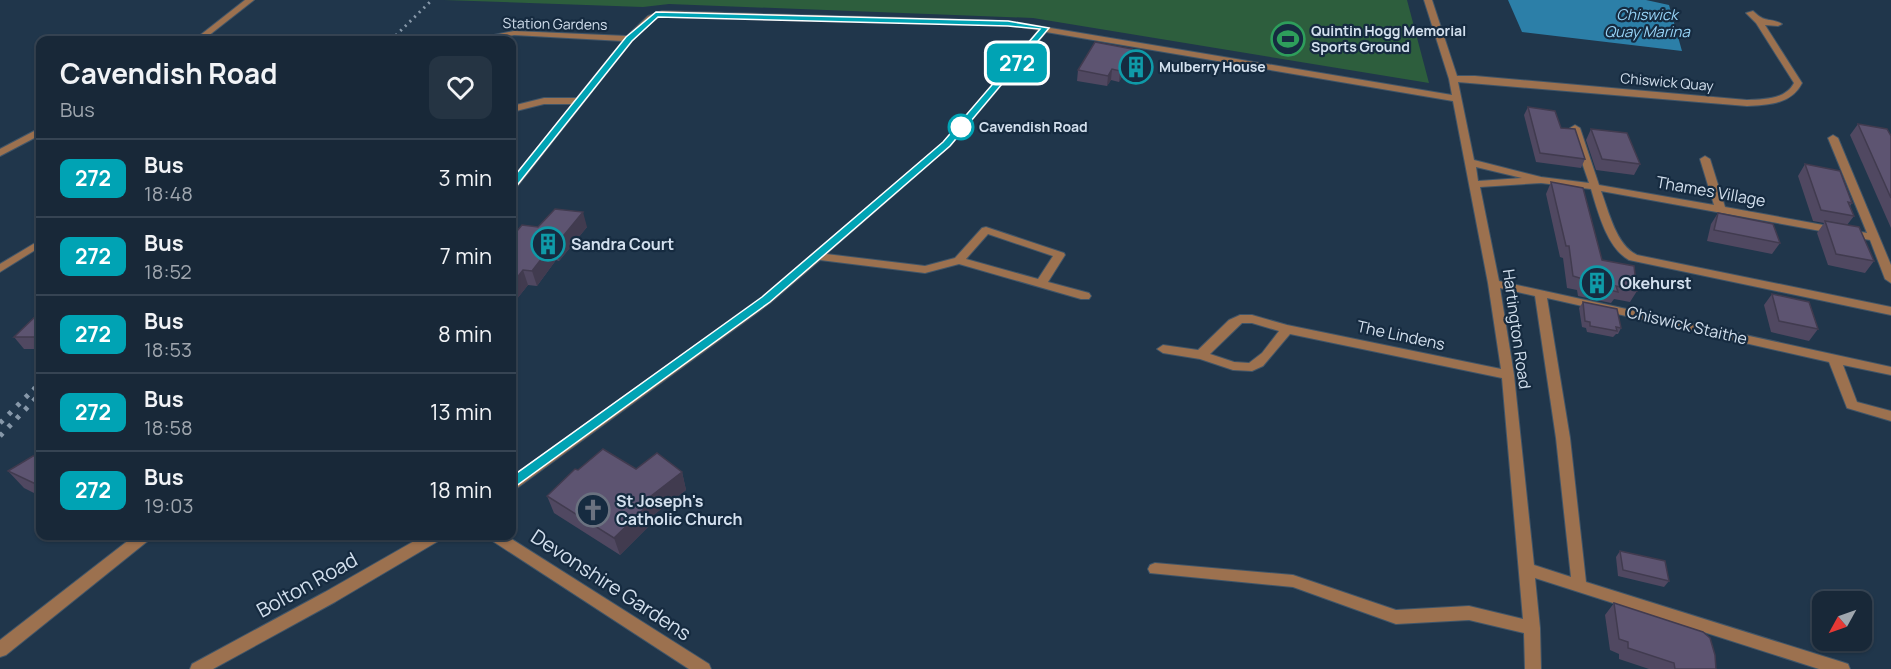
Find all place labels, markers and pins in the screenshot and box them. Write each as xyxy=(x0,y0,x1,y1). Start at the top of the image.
sports icon: Quintin Hogg Memorial Sports Ground xyxy=(1270,21,1306,57)
place label: Quintin Hogg Memorial Sports Ground xyxy=(1311,21,1466,56)
building icon: Mulberry House xyxy=(1118,49,1154,85)
place label: Mulberry House xyxy=(1159,57,1266,76)
marker: Cavendish Road xyxy=(948,114,974,140)
place label: Cavendish Road xyxy=(979,117,1088,136)
building icon: Sandra Court xyxy=(530,226,566,262)
place label: Sandra Court xyxy=(571,233,674,255)
building icon: Okehurst xyxy=(1579,265,1615,301)
place label: Okehurst xyxy=(1620,272,1692,294)
place label: St Joseph's Catholic Church xyxy=(616,490,743,530)
church icon: St Joseph's Catholic Church xyxy=(575,492,611,528)

